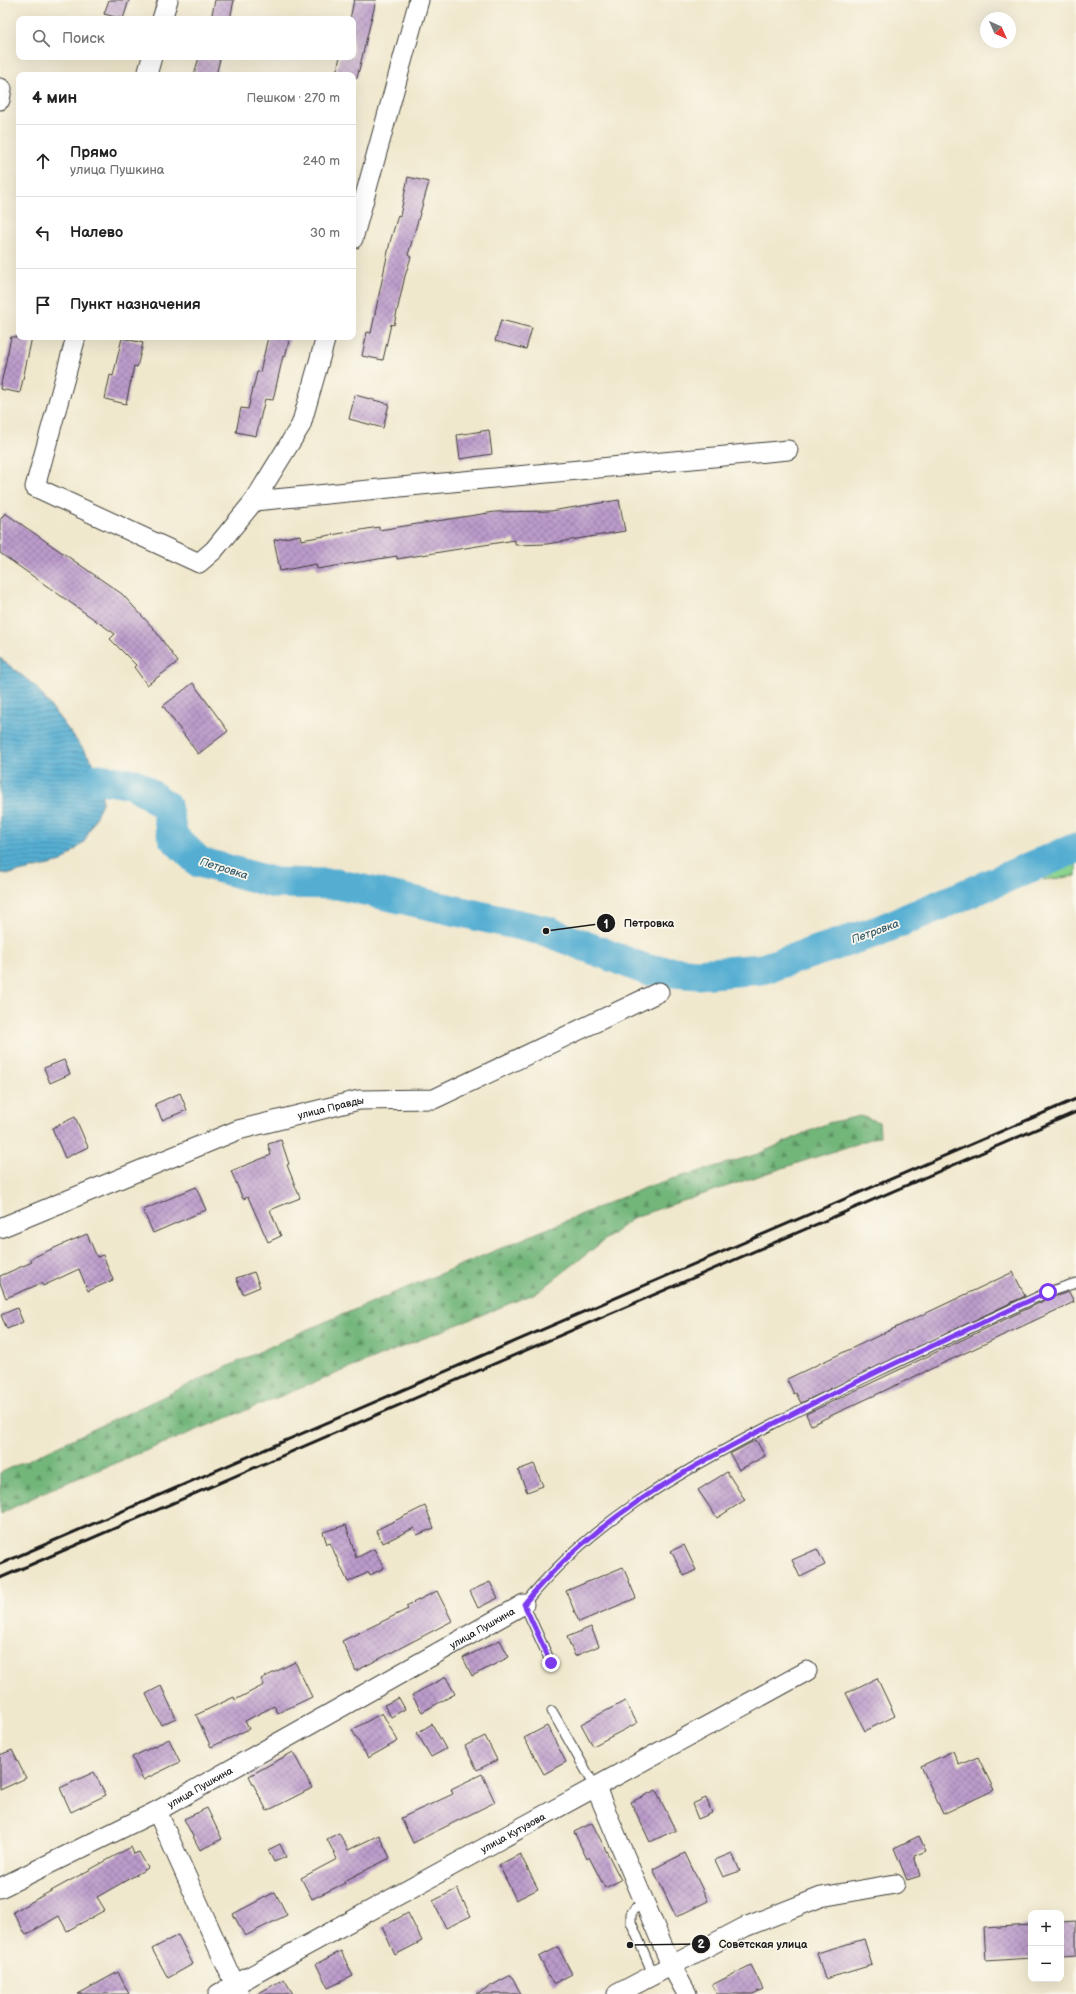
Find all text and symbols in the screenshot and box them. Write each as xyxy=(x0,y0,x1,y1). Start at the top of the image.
north arrow xyxy=(980,12,1016,48)
search box xyxy=(16,16,356,60)
icon: search xyxy=(30,27,52,49)
text: Поиск xyxy=(62,29,105,48)
text: 4 мин xyxy=(32,88,77,108)
text: Пешком · 270 m xyxy=(247,90,340,106)
text: Прямо xyxy=(70,143,117,162)
icon: ahead xyxy=(32,150,54,172)
text: 240 m xyxy=(303,153,340,169)
text: улица Пушкина xyxy=(70,162,164,178)
icon: left xyxy=(32,222,54,244)
text: Налево xyxy=(70,223,123,242)
text: 30 m xyxy=(310,225,340,241)
icon: arrive xyxy=(32,294,54,316)
text: Пункт назначения xyxy=(70,295,201,314)
water label: Петровка xyxy=(198,855,250,882)
callout: Петровка xyxy=(596,912,682,935)
text: 1 xyxy=(603,917,609,932)
text: Петровка xyxy=(624,917,675,930)
water label: Петровка xyxy=(850,917,901,946)
street label: улица Правды xyxy=(297,1095,364,1122)
route start xyxy=(1039,1283,1057,1301)
street label: улица Пушкина xyxy=(448,1605,517,1652)
route end xyxy=(542,1654,560,1672)
street label: улица Пушкина xyxy=(166,1765,235,1811)
street label: улица Кутузова xyxy=(479,1811,548,1856)
map controls xyxy=(1028,1910,1064,1982)
button: + xyxy=(1028,1910,1064,1946)
callout: Советская улица xyxy=(691,1933,815,1956)
text: 2 xyxy=(697,1937,705,1952)
text: Советская улица xyxy=(719,1938,808,1951)
button: − xyxy=(1028,1946,1064,1982)

